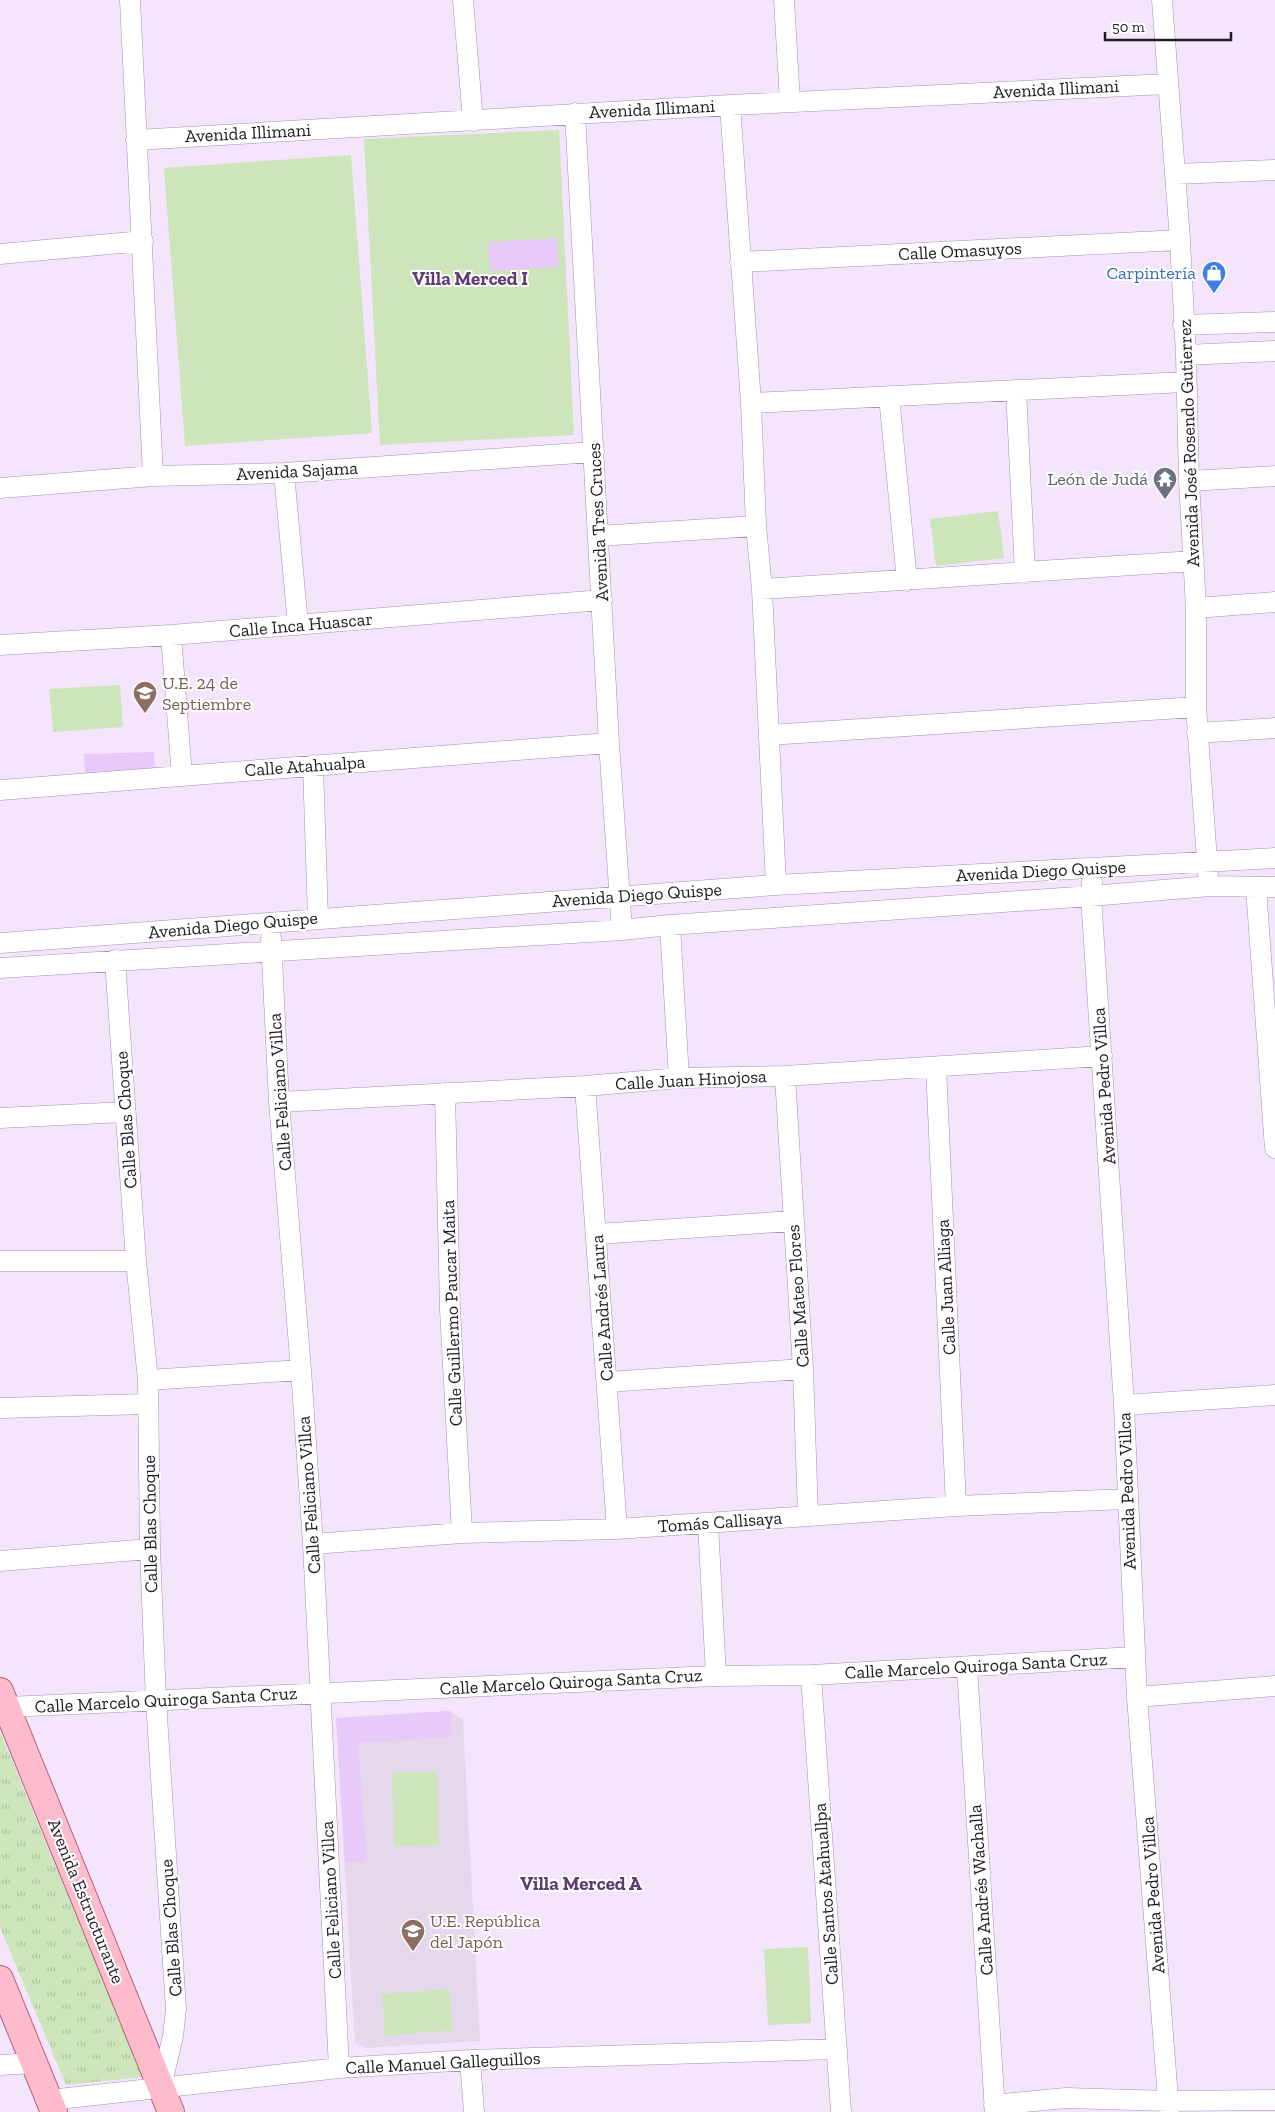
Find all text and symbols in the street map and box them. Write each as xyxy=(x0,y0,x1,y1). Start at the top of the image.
scale bar xyxy=(1105,10,1231,42)
text: 50 m xyxy=(1112,18,1145,36)
street label: Avenida Illimani xyxy=(992,75,1120,103)
street label: Avenida Illimani xyxy=(588,95,716,123)
street label: Avenida Illimani xyxy=(184,119,312,147)
street label: Calle Omasuyos xyxy=(898,237,1022,265)
shop icon: Carpintería xyxy=(1201,260,1227,294)
place label: Carpintería xyxy=(1106,262,1196,284)
district label: Villa Merced I xyxy=(412,267,528,290)
street label: Avenida José Rosendo Gutierrez xyxy=(1174,319,1204,567)
street label: Avenida Tres Cruces xyxy=(583,442,613,602)
street label: Avenida Sajama xyxy=(236,457,359,485)
temple icon: León de Judá xyxy=(1152,466,1178,500)
place label: León de Judá xyxy=(1047,468,1148,490)
street label: Calle Inca Huascar xyxy=(228,608,374,642)
place label: U.E. 24 de Septiembre xyxy=(162,672,251,715)
school or university icon: U.E. 24 de Septiembre xyxy=(132,680,158,714)
street label: Calle Atahualpa xyxy=(244,751,366,781)
street label: Avenida Diego Quispe xyxy=(955,856,1127,886)
street label: Avenida Diego Quispe xyxy=(551,878,723,912)
street label: Avenida Diego Quispe xyxy=(147,907,319,943)
street label: Avenida Pedro Villca xyxy=(1088,1006,1120,1165)
street label: Calle Feliciano Villca xyxy=(263,1012,296,1172)
street label: Calle Blas Choque xyxy=(110,1051,142,1189)
street label: Calle Juan Hinojosa xyxy=(615,1065,768,1095)
street label: Calle Guillermo Paucar Maita xyxy=(437,1199,467,1427)
street label: Calle Juan Alliaga xyxy=(931,1218,961,1356)
street label: Calle Mateo Flores xyxy=(782,1224,814,1368)
street label: Calle Andrés Laura xyxy=(586,1234,618,1382)
street label: Avenida Pedro Villca xyxy=(1113,1412,1141,1570)
street label: Calle Feliciano Villca xyxy=(292,1415,325,1575)
street label: Calle Blas Choque xyxy=(138,1455,162,1593)
street label: Tomás Callisaya xyxy=(657,1507,783,1537)
street label: Calle Marcelo Quiroga Santa Cruz xyxy=(844,1648,1108,1684)
street label: Calle Marcelo Quiroga Santa Cruz xyxy=(439,1664,703,1700)
street label: Calle Marcelo Quiroga Santa Cruz xyxy=(34,1682,298,1718)
street label: Calle Santos Atahuallpa xyxy=(809,1802,843,1986)
street label: Calle Andrés Wachalla xyxy=(964,1804,998,1976)
street label: Avenida Estructurante xyxy=(43,1815,129,1987)
street label: Avenida Pedro Villca xyxy=(1137,1815,1169,1974)
street label: Calle Feliciano Villca xyxy=(316,1820,346,1980)
street label: Calle Blas Choque xyxy=(155,1859,187,1997)
district label: Villa Merced A xyxy=(520,1872,643,1895)
place label: U.E. República del Japón xyxy=(430,1910,541,1953)
school or university icon: U.E. República del Japón xyxy=(400,1918,426,1952)
street label: Calle Manuel Galleguillos xyxy=(345,2047,541,2079)

